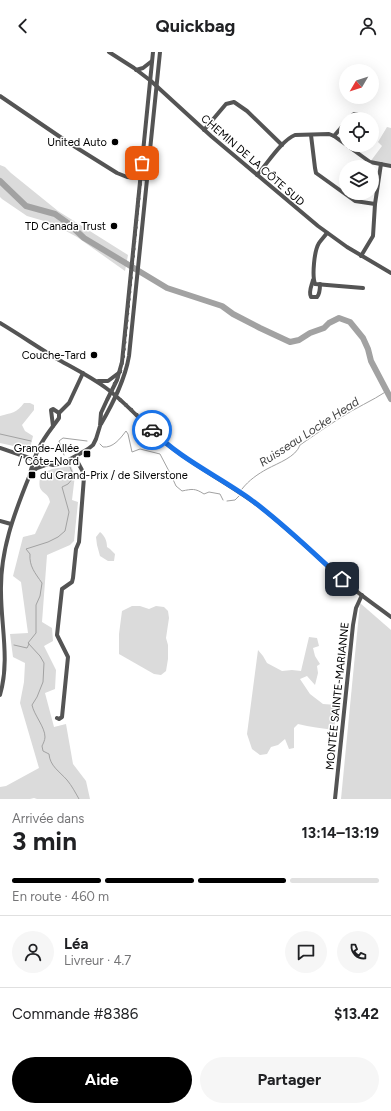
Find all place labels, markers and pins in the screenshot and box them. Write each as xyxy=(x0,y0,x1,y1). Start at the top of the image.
place label: United Auto xyxy=(47,136,107,149)
marker: United Auto xyxy=(110,137,120,147)
pin xyxy=(125,146,159,180)
place label: TD Canada Trust xyxy=(25,220,106,233)
marker: TD Canada Trust xyxy=(109,221,119,231)
place label: Couche-Tard xyxy=(22,349,86,362)
marker: Couche-Tard xyxy=(89,350,99,360)
place label: Grande-Allée / Côte-Nord xyxy=(14,442,79,468)
marker: Grande-Allée / Côte-Nord xyxy=(82,449,92,459)
place label: du Grand-Prix / de Silverstone xyxy=(40,469,188,482)
marker: du Grand-Prix / de Silverstone xyxy=(27,470,37,480)
pin xyxy=(325,562,359,596)

